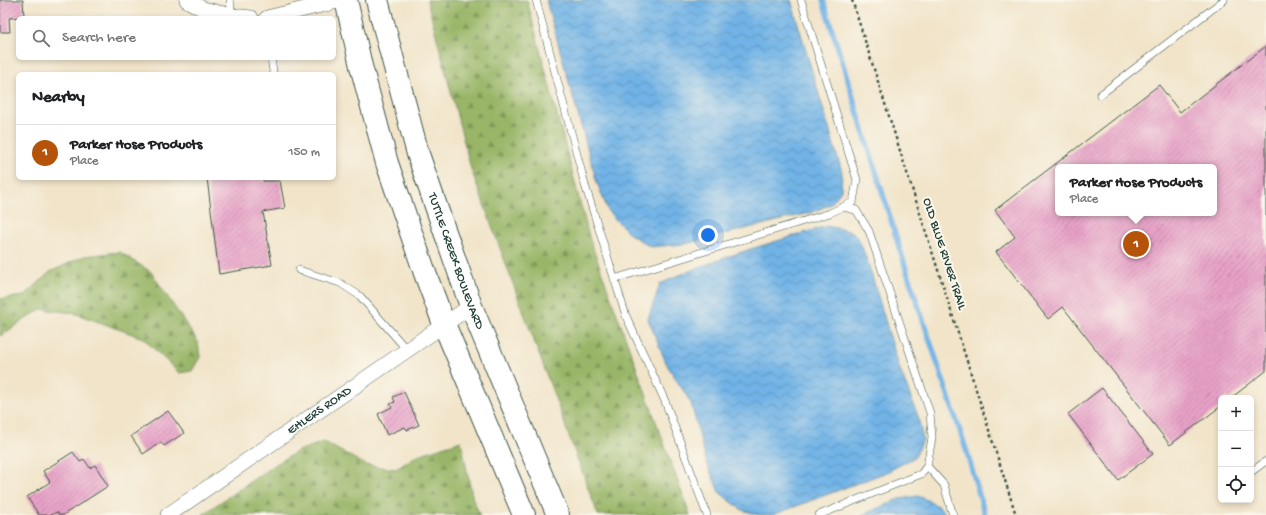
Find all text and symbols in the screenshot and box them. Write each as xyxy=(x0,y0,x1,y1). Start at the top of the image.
search box xyxy=(16,16,336,60)
icon: search xyxy=(30,27,52,49)
text: Search here xyxy=(62,29,136,47)
text: Nearby xyxy=(32,88,85,108)
text: Parker Hose Products xyxy=(70,136,202,154)
text: 1 xyxy=(42,145,48,160)
text: 150 m xyxy=(288,145,320,160)
text: Place xyxy=(70,154,98,169)
popup xyxy=(1055,164,1217,216)
text: Parker Hose Products xyxy=(1070,174,1202,192)
street label: TUTTLE CREEK BOULEVARD xyxy=(424,190,488,332)
text: Place xyxy=(1070,192,1098,207)
street label: OLD BLUE RIVER TRAIL xyxy=(919,196,970,313)
your location xyxy=(698,225,718,245)
pin: 1 xyxy=(1123,229,1149,259)
street label: EHLERS ROAD xyxy=(284,383,355,438)
map controls xyxy=(1218,395,1254,503)
button: + xyxy=(1218,395,1254,431)
button: − xyxy=(1218,431,1254,467)
button: locate xyxy=(1218,467,1254,503)

